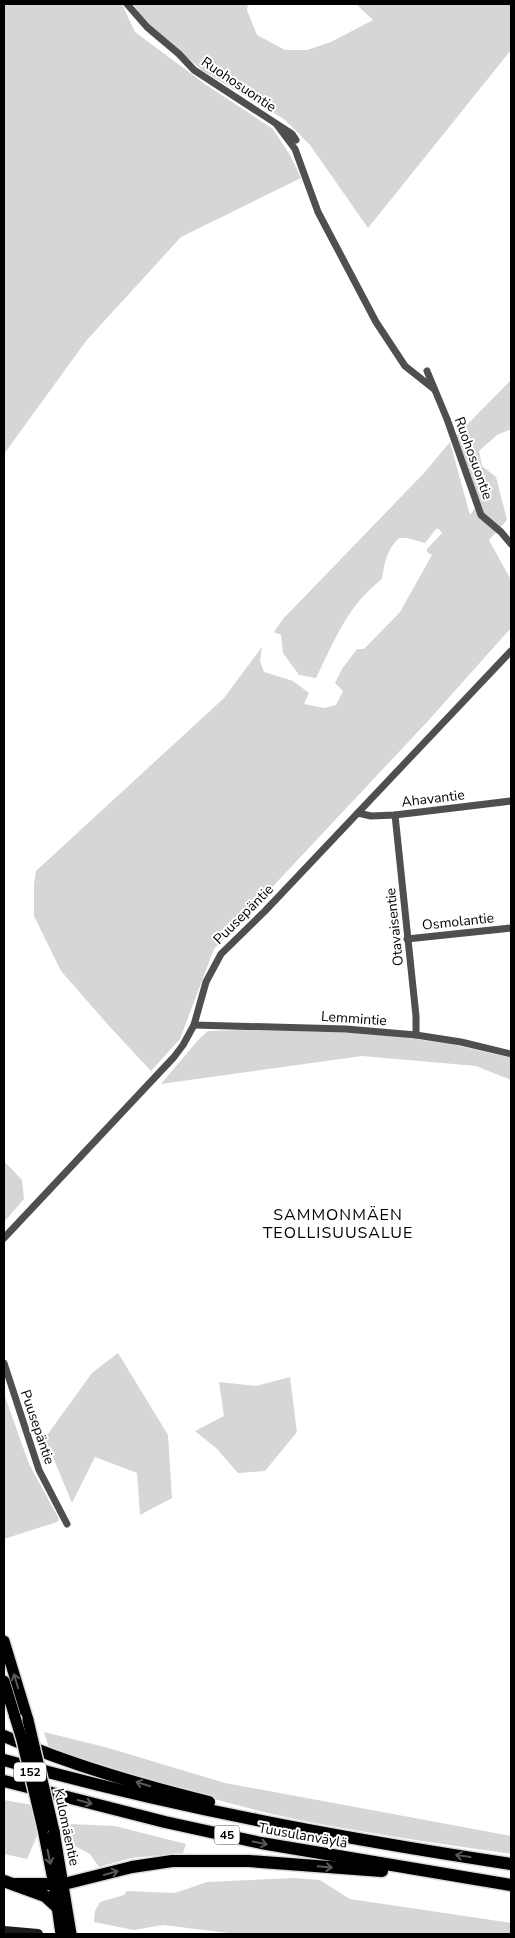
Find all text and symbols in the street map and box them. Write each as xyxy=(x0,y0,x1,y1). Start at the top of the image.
street label: Ruohosuontie xyxy=(197,52,280,117)
street label: Ruohosuontie xyxy=(450,414,497,502)
street label: Ahavantie xyxy=(400,785,466,812)
street label: Puusepäntie xyxy=(209,880,278,949)
street label: Otavaisentie xyxy=(381,887,408,967)
street label: Osmolantie xyxy=(421,908,495,935)
street label: Lemmintie xyxy=(321,1007,387,1030)
district label: SAMMONMÄEN TEOLLISUUSALUE xyxy=(263,1204,413,1244)
street label: Puusepäntie xyxy=(16,1387,59,1467)
one-way arrow xyxy=(10,1673,20,1689)
road number: 152 xyxy=(14,1762,46,1781)
one-way arrow xyxy=(135,1779,151,1789)
street label: Kulomäentie xyxy=(49,1787,84,1868)
one-way arrow xyxy=(76,1798,92,1807)
street label: Tuusulanväylä xyxy=(257,1818,349,1853)
road number: 45 xyxy=(214,1826,240,1844)
one-way arrow xyxy=(252,1838,268,1848)
one-way arrow xyxy=(44,1848,54,1864)
one-way arrow xyxy=(455,1851,471,1861)
one-way arrow xyxy=(316,1862,332,1872)
one-way arrow xyxy=(103,1867,119,1877)

